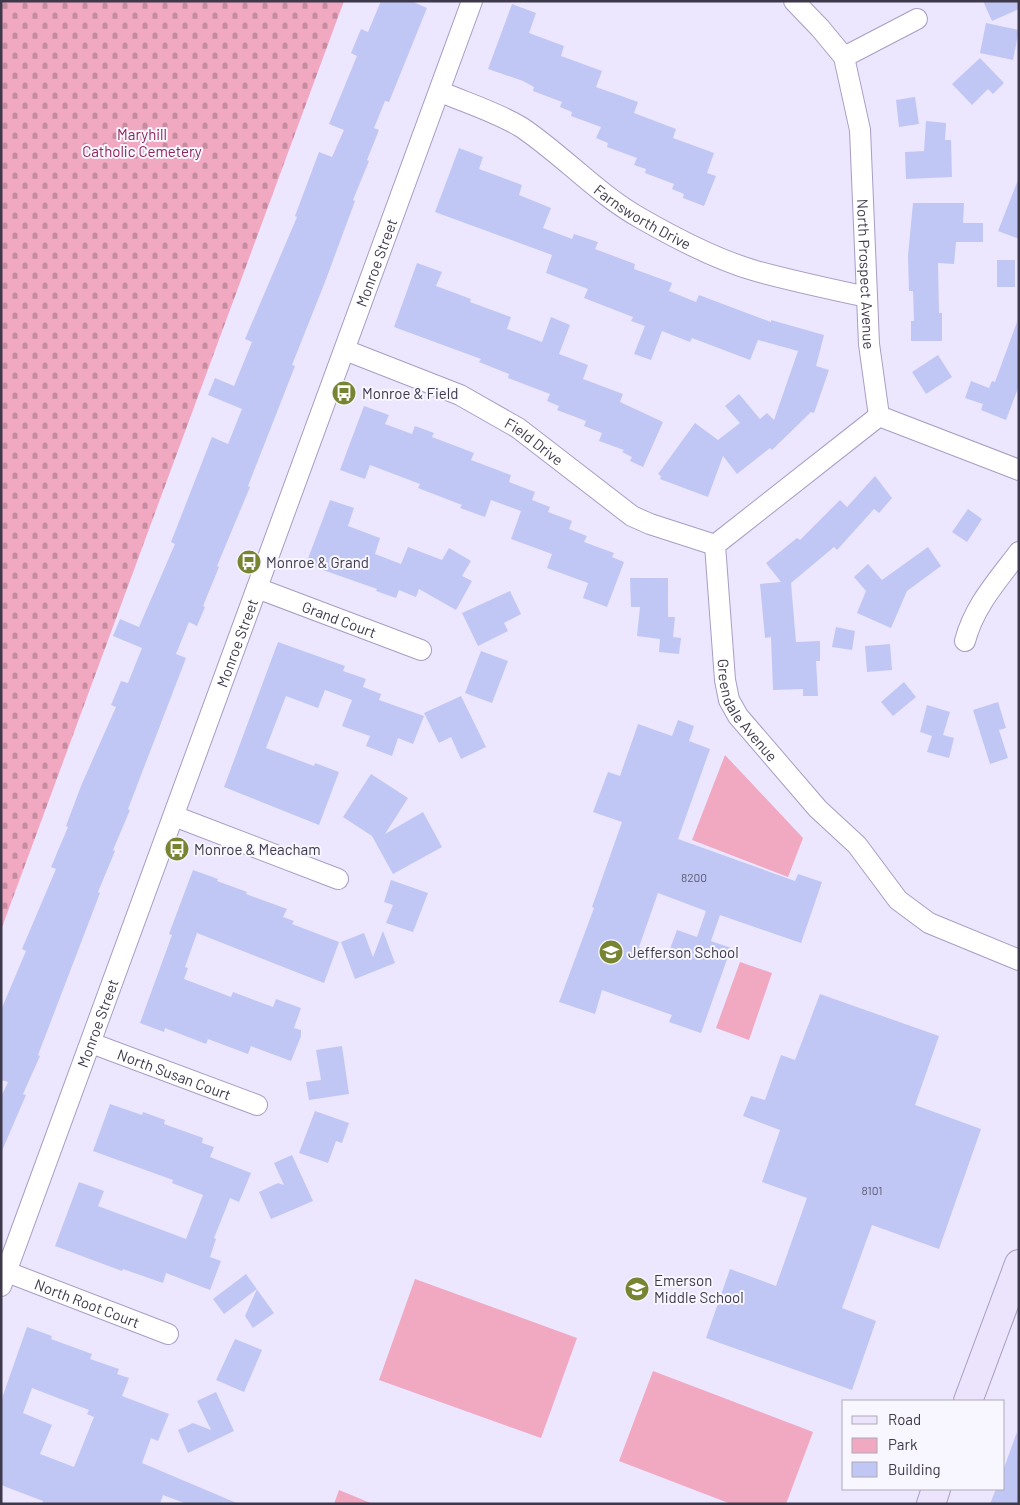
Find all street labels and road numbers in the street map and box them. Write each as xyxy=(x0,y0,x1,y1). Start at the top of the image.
street label: Farnsworth Drive xyxy=(591,180,694,253)
street label: North Prospect Avenue xyxy=(854,198,879,350)
street label: Monroe Street xyxy=(352,216,401,309)
street label: Field Drive xyxy=(502,414,567,469)
street label: Monroe Street xyxy=(212,596,261,689)
street label: Grand Court xyxy=(300,597,379,641)
street label: Greendale Avenue xyxy=(714,658,782,765)
street label: Monroe Street xyxy=(73,977,122,1070)
street label: North Susan Court xyxy=(115,1045,234,1104)
street label: North Root Court xyxy=(32,1275,142,1331)

